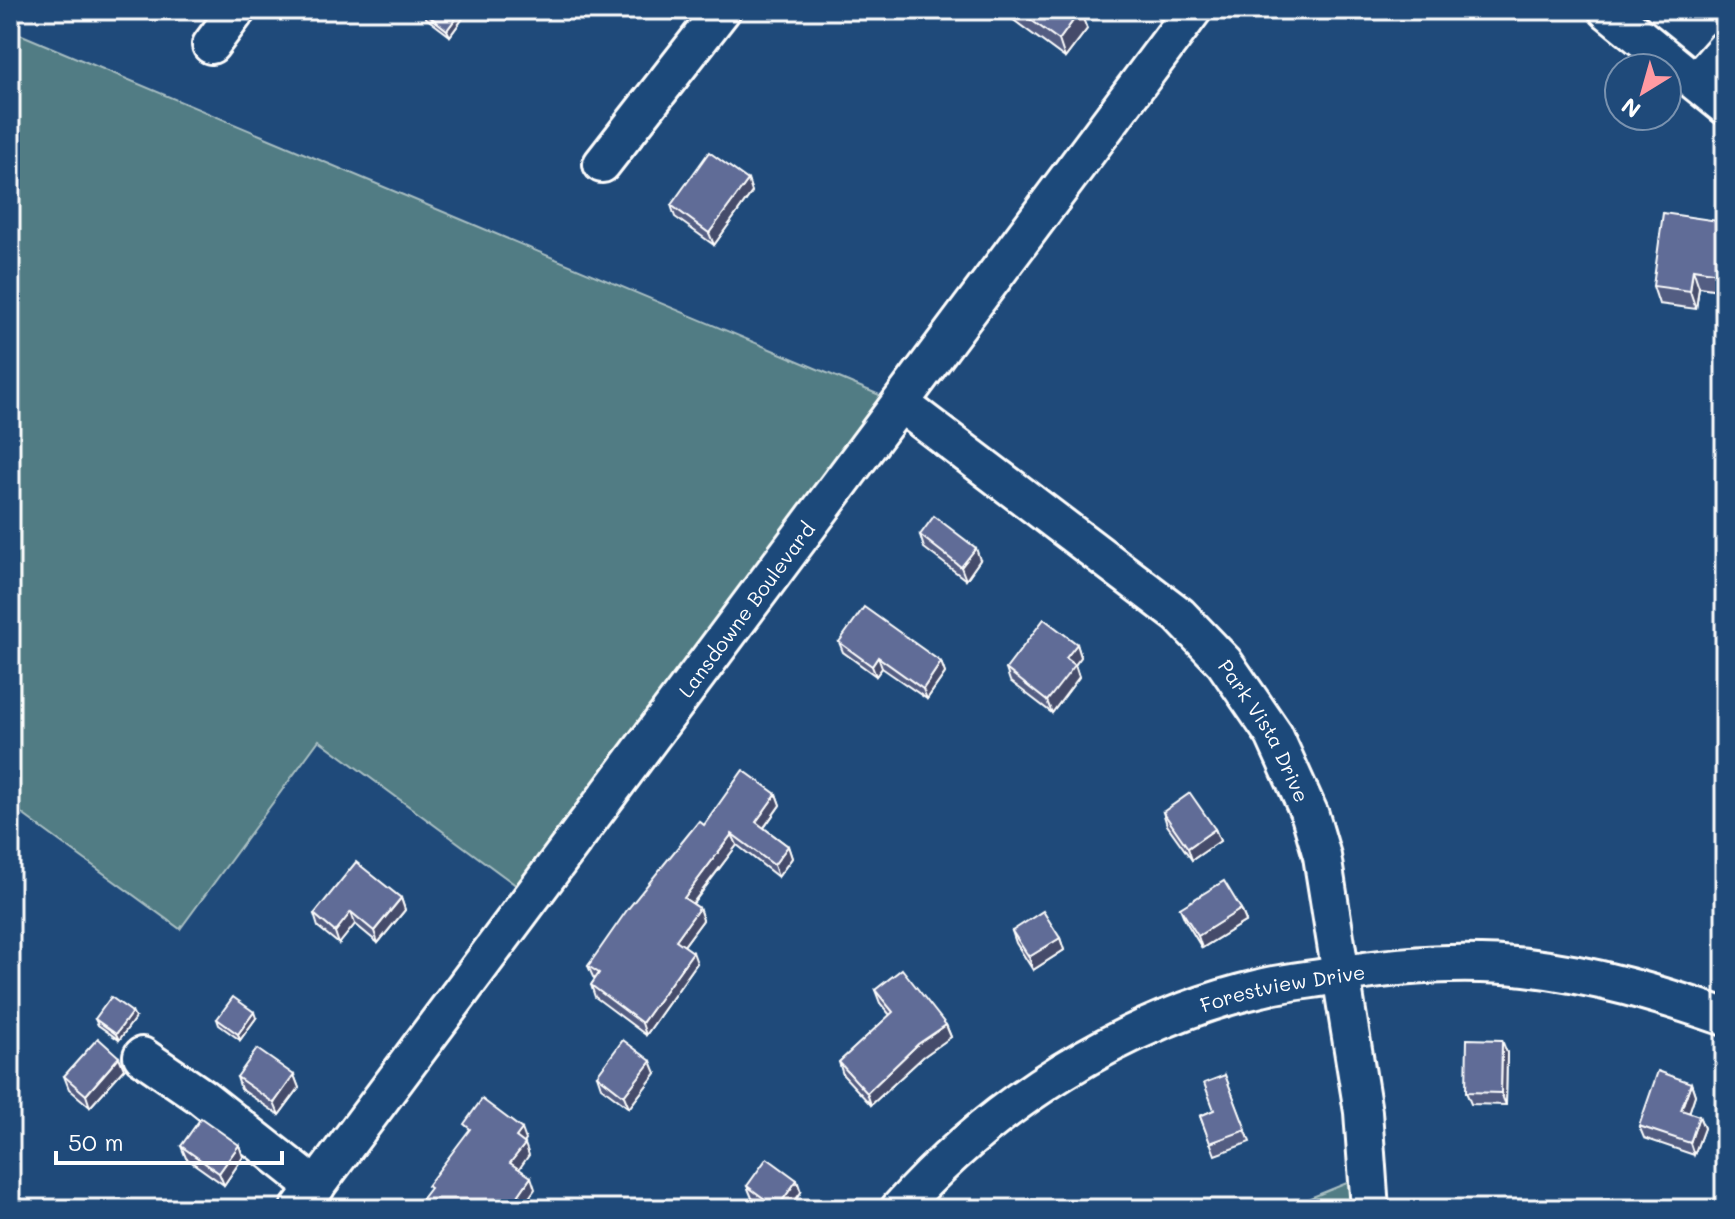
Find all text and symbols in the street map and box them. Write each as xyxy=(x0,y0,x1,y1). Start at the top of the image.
north arrow xyxy=(1603,52,1683,132)
text: N xyxy=(1615,92,1646,125)
street label: Lansdowne Boulevard xyxy=(672,516,820,702)
street label: Park Vista Drive xyxy=(1213,654,1315,806)
street label: Forestview Drive xyxy=(1197,958,1367,1018)
scale bar xyxy=(56,1115,282,1165)
text: 50 m xyxy=(68,1126,124,1157)

